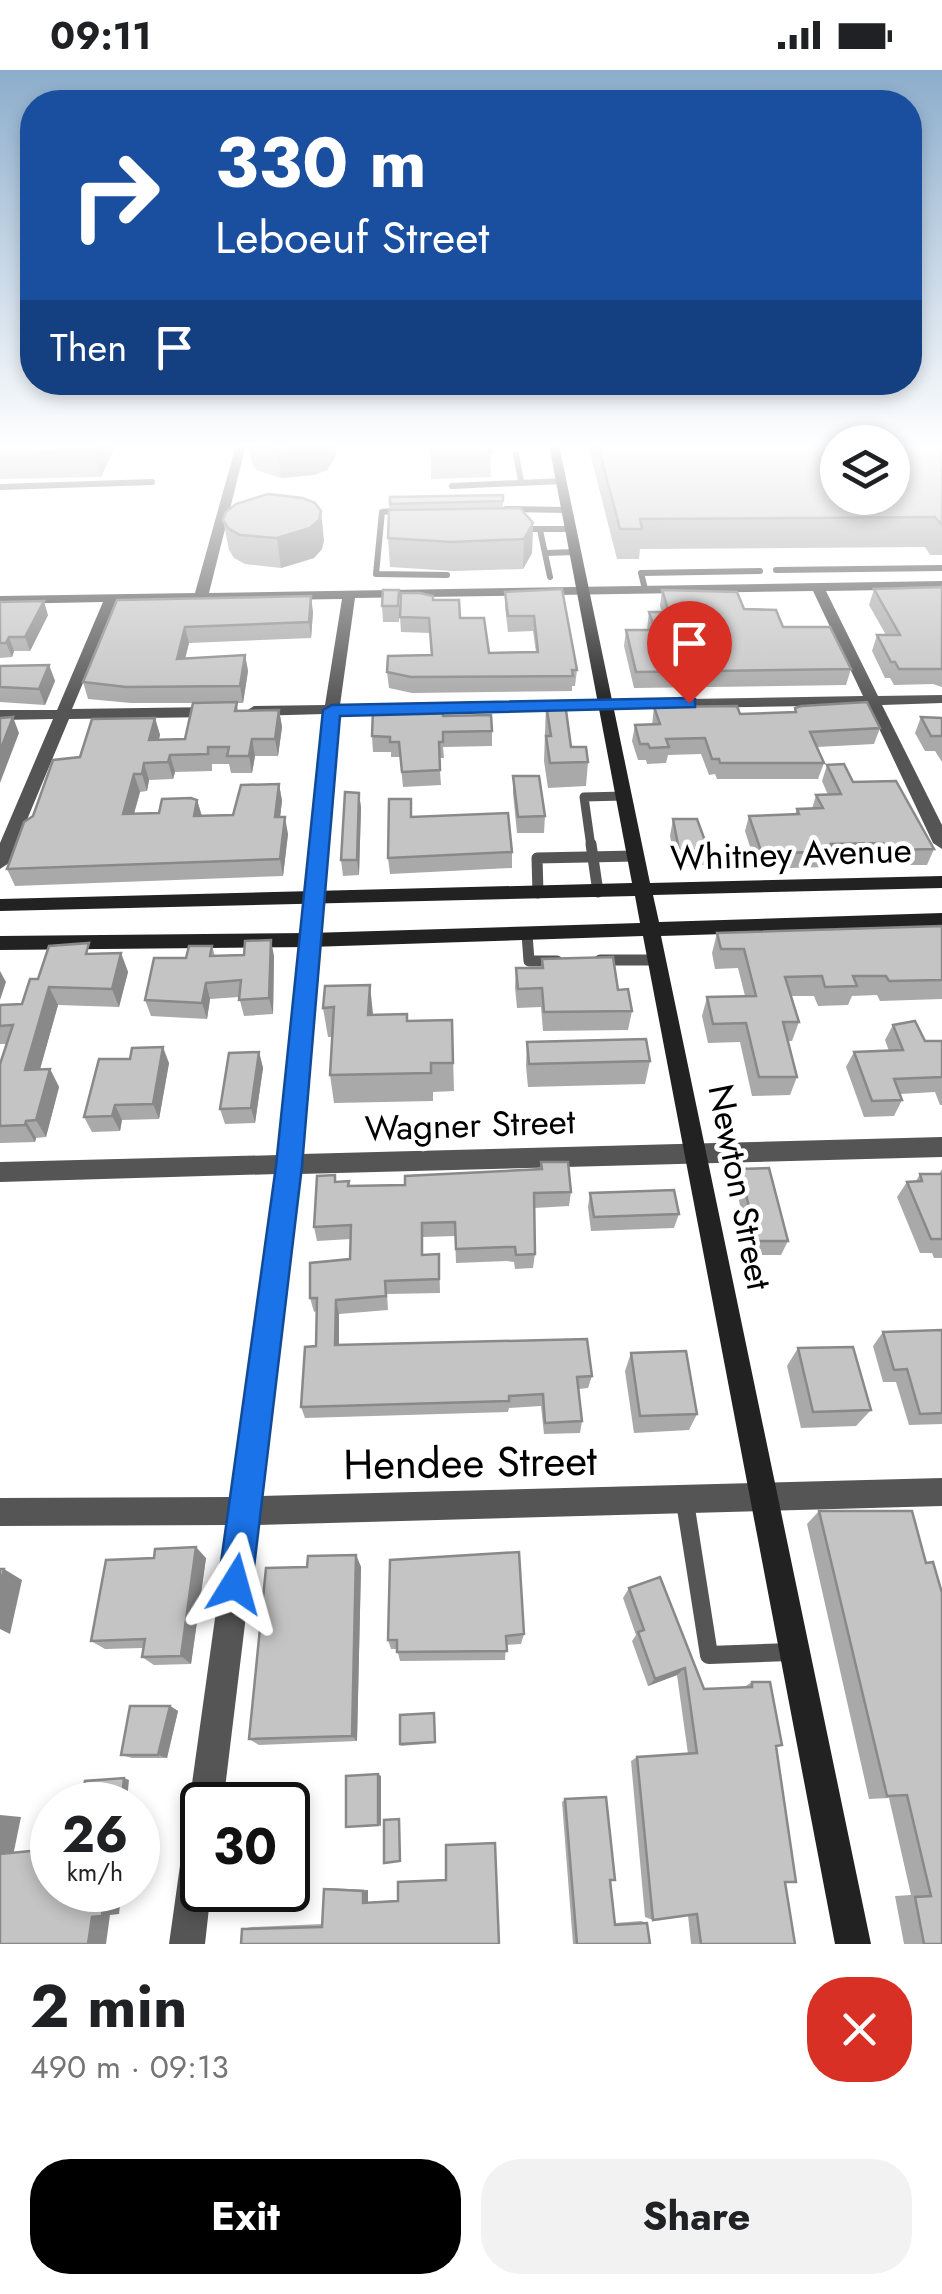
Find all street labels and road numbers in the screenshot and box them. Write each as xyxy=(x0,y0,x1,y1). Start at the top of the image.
street label: Whitney Avenue xyxy=(670,825,912,883)
street label: Newton Street xyxy=(696,1080,785,1295)
street label: Wagner Street xyxy=(364,1096,577,1154)
street label: Hendee Street xyxy=(343,1430,597,1495)

